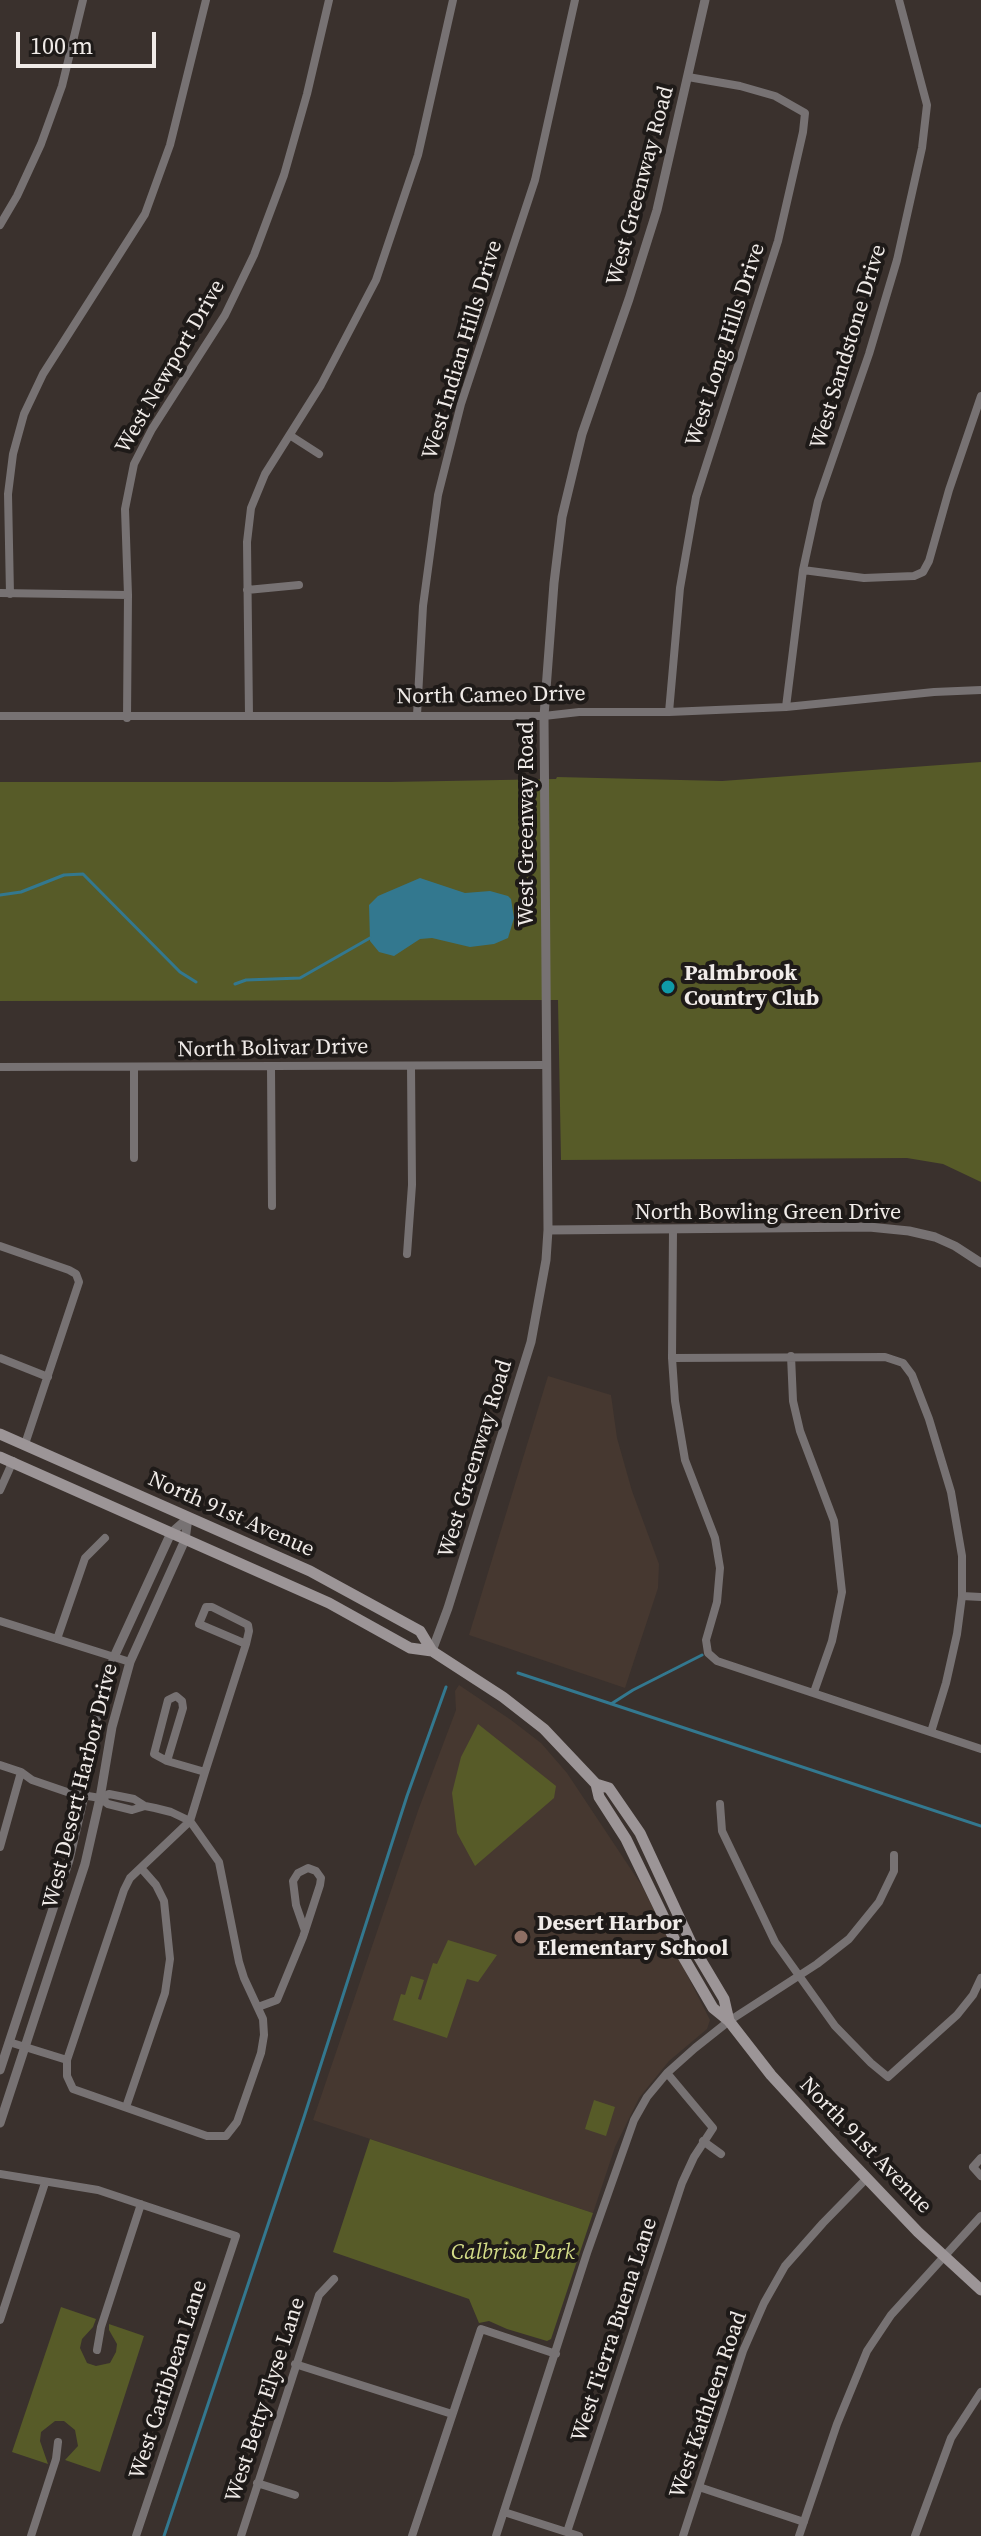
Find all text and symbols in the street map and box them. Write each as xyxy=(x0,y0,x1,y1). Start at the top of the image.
scale bar xyxy=(20,16,160,66)
text: 100 m xyxy=(30,29,93,62)
street label: West Greenway Road xyxy=(602,83,680,289)
street label: West Indian Hills Drive xyxy=(417,237,509,463)
street label: West Long Hills Drive xyxy=(681,240,771,450)
street label: West Sandstone Drive xyxy=(805,242,893,452)
street label: West Newport Drive xyxy=(110,275,232,459)
street label: North Cameo Drive xyxy=(396,681,586,711)
street label: West Greenway Road xyxy=(514,721,540,927)
place label: Palmbrook Country Club xyxy=(684,961,819,1012)
marker: Palmbrook Country Club xyxy=(659,978,677,996)
street label: North Bolivar Drive xyxy=(177,1034,369,1064)
street label: North Bowling Green Drive xyxy=(635,1200,901,1226)
street label: West Greenway Road xyxy=(433,1357,519,1561)
street label: North 91st Avenue xyxy=(144,1466,318,1564)
street label: West Desert Harbor Drive xyxy=(38,1661,124,1911)
place label: Desert Harbor Elementary School xyxy=(537,1911,728,1962)
marker: Desert Harbor Elementary School xyxy=(512,1928,530,1946)
street label: North 91st Avenue xyxy=(793,2072,937,2220)
street label: West Tierra Buena Lane xyxy=(566,2215,664,2445)
park label: Calbrisa Park xyxy=(451,2240,575,2266)
street label: West Caribbean Lane xyxy=(124,2277,214,2483)
street label: West Betty Elyse Lane xyxy=(220,2294,312,2506)
street label: West Kathleen Road xyxy=(665,2308,753,2502)

